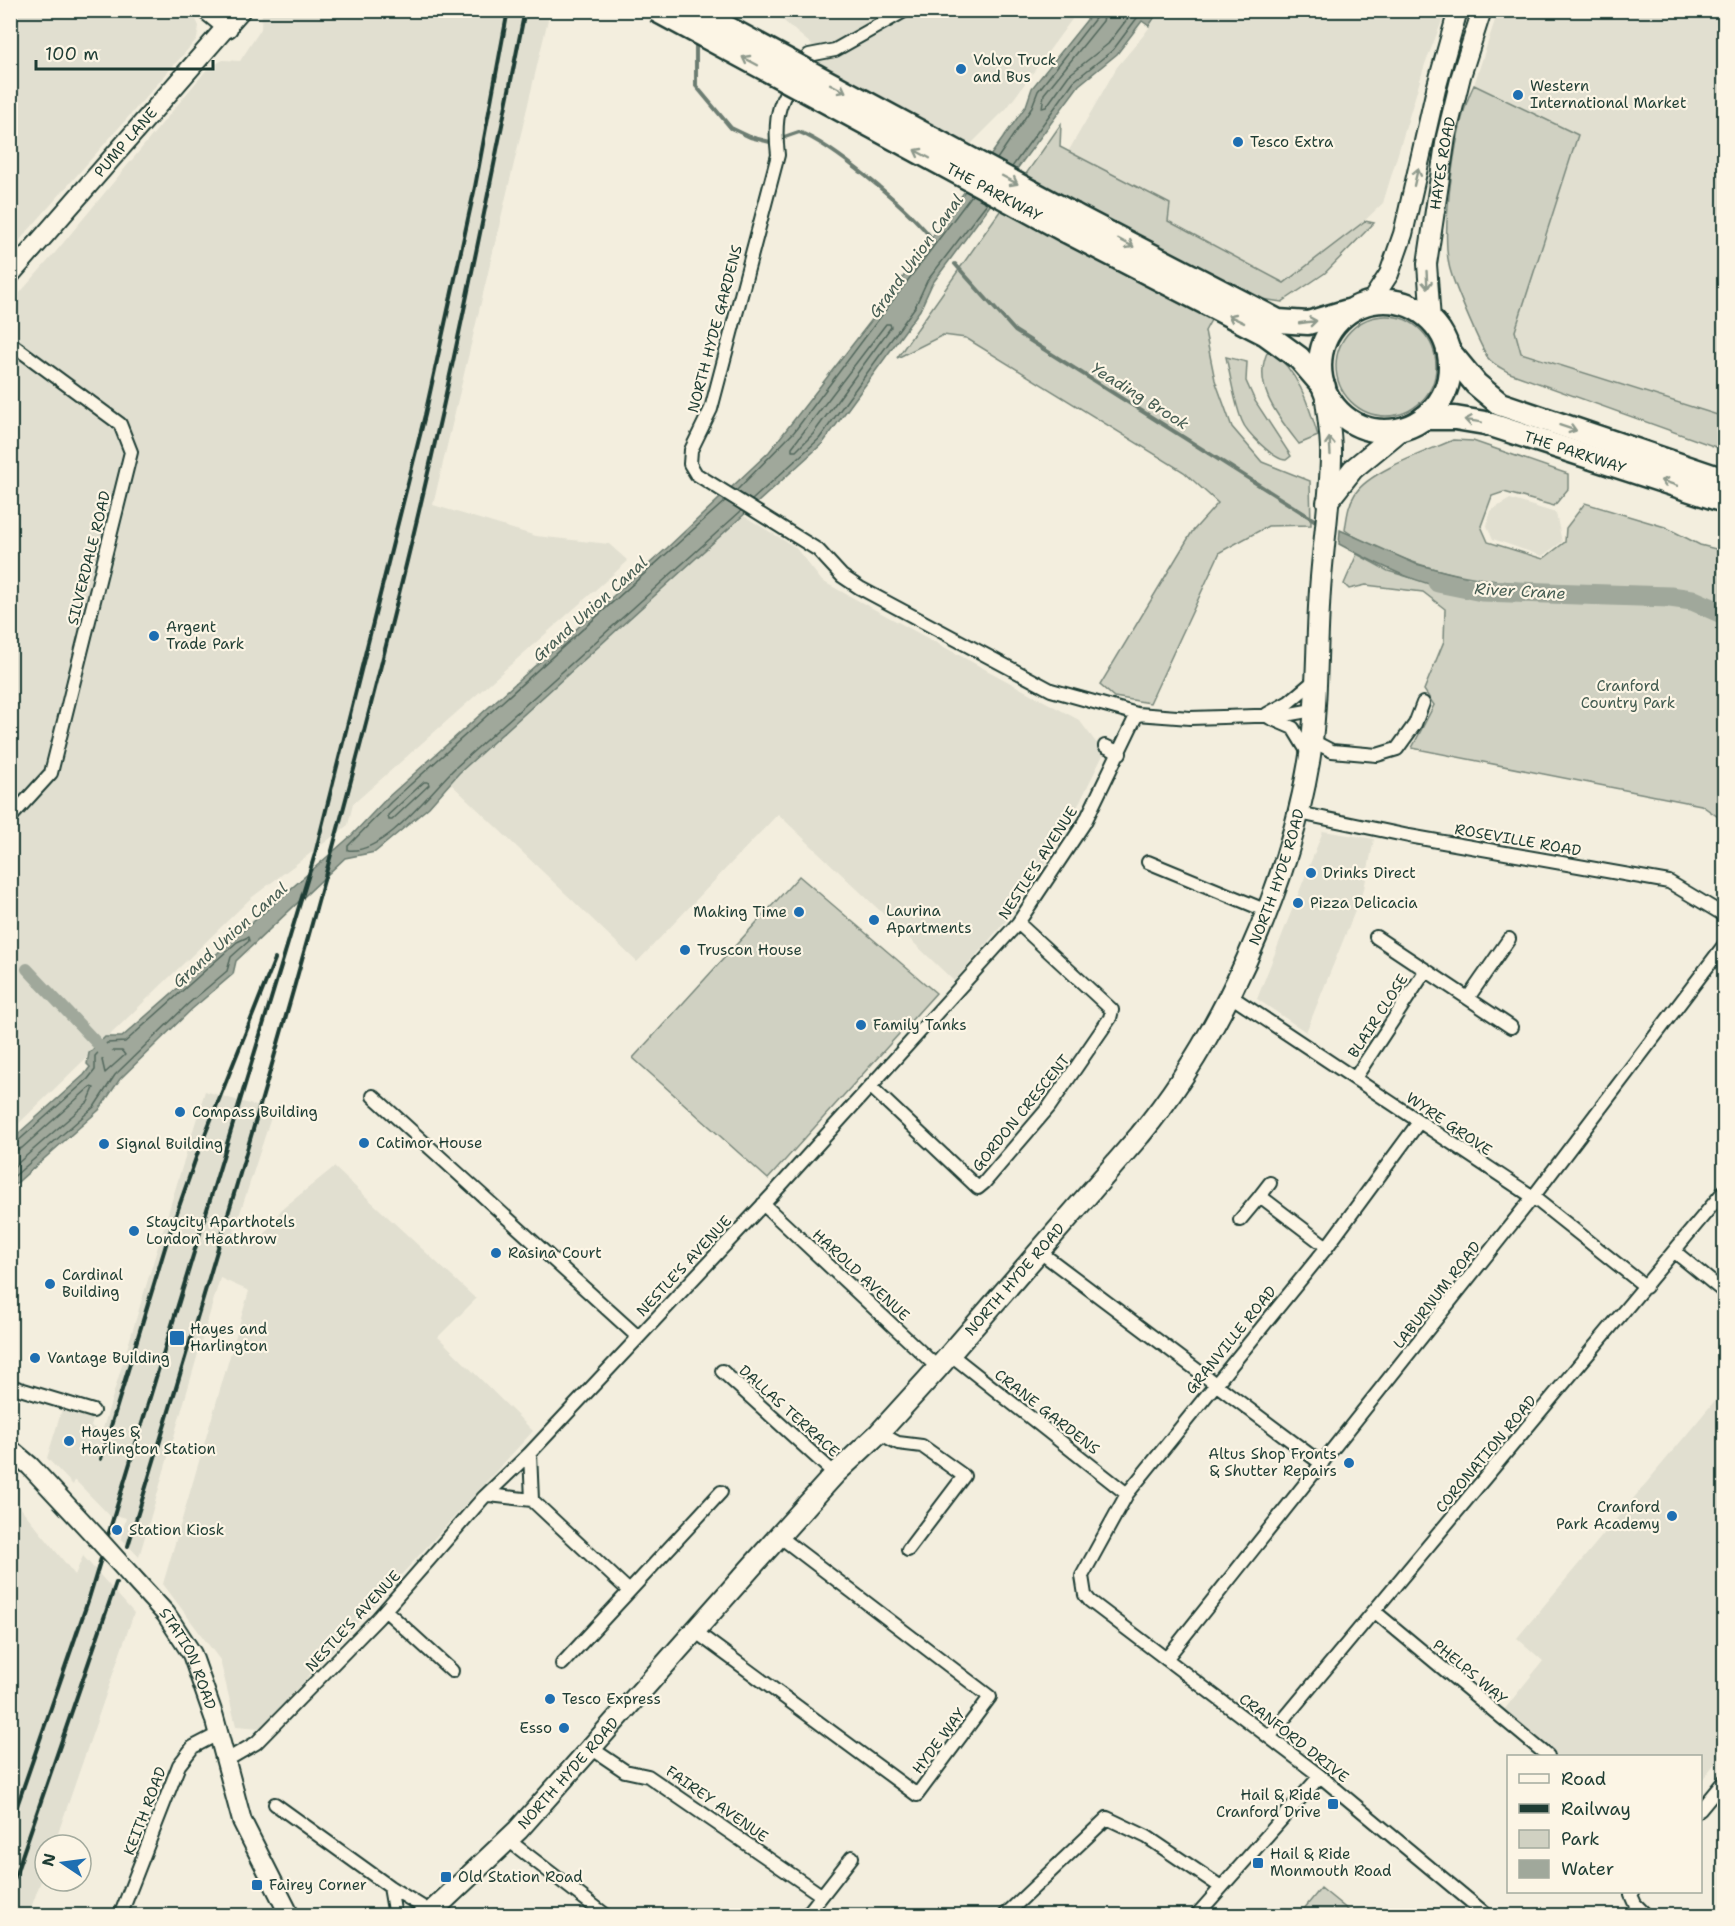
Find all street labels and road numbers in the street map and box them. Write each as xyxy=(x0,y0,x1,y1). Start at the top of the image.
street label: PUMP LANE xyxy=(90,103,162,181)
street label: HAYES ROAD xyxy=(1425,115,1461,211)
street label: THE PARKWAY xyxy=(943,158,1045,226)
street label: NORTH HYDE GARDENS xyxy=(683,243,747,415)
street label: THE PARKWAY xyxy=(1521,426,1628,478)
street label: SILVERDALE ROAD xyxy=(63,489,115,627)
street label: NESTLE'S AVENUE xyxy=(994,802,1082,924)
street label: NORTH HYDE ROAD xyxy=(1244,807,1309,949)
street label: ROSEVILLE ROAD xyxy=(1453,819,1583,861)
street label: BLAIR CLOSE xyxy=(1343,970,1413,1062)
street label: GORDON CRESCENT xyxy=(968,1050,1074,1176)
street label: WYRE GROVE xyxy=(1402,1088,1496,1160)
street label: NESTLE'S AVENUE xyxy=(632,1211,736,1321)
street label: NORTH HYDE ROAD xyxy=(960,1219,1069,1340)
street label: HAROLD AVENUE xyxy=(808,1225,914,1325)
street label: LABURNUM ROAD xyxy=(1389,1237,1485,1353)
street label: GRANVILLE ROAD xyxy=(1181,1282,1281,1398)
street label: DALLAS TERRACE xyxy=(735,1361,843,1461)
street label: CRANE GARDENS xyxy=(991,1365,1103,1459)
street label: CORONATION ROAD xyxy=(1431,1391,1541,1517)
street label: NESTLE'S AVENUE xyxy=(301,1566,405,1676)
street label: STATION ROAD xyxy=(155,1603,221,1712)
street label: PHELPS WAY xyxy=(1429,1635,1511,1709)
street label: CRANFORD DRIVE xyxy=(1235,1689,1353,1787)
street label: HYDE WAY xyxy=(908,1704,970,1778)
street label: NORTH HYDE ROAD xyxy=(513,1713,623,1833)
street label: FAIREY AVENUE xyxy=(662,1761,772,1847)
street label: KEITH ROAD xyxy=(119,1764,171,1858)

